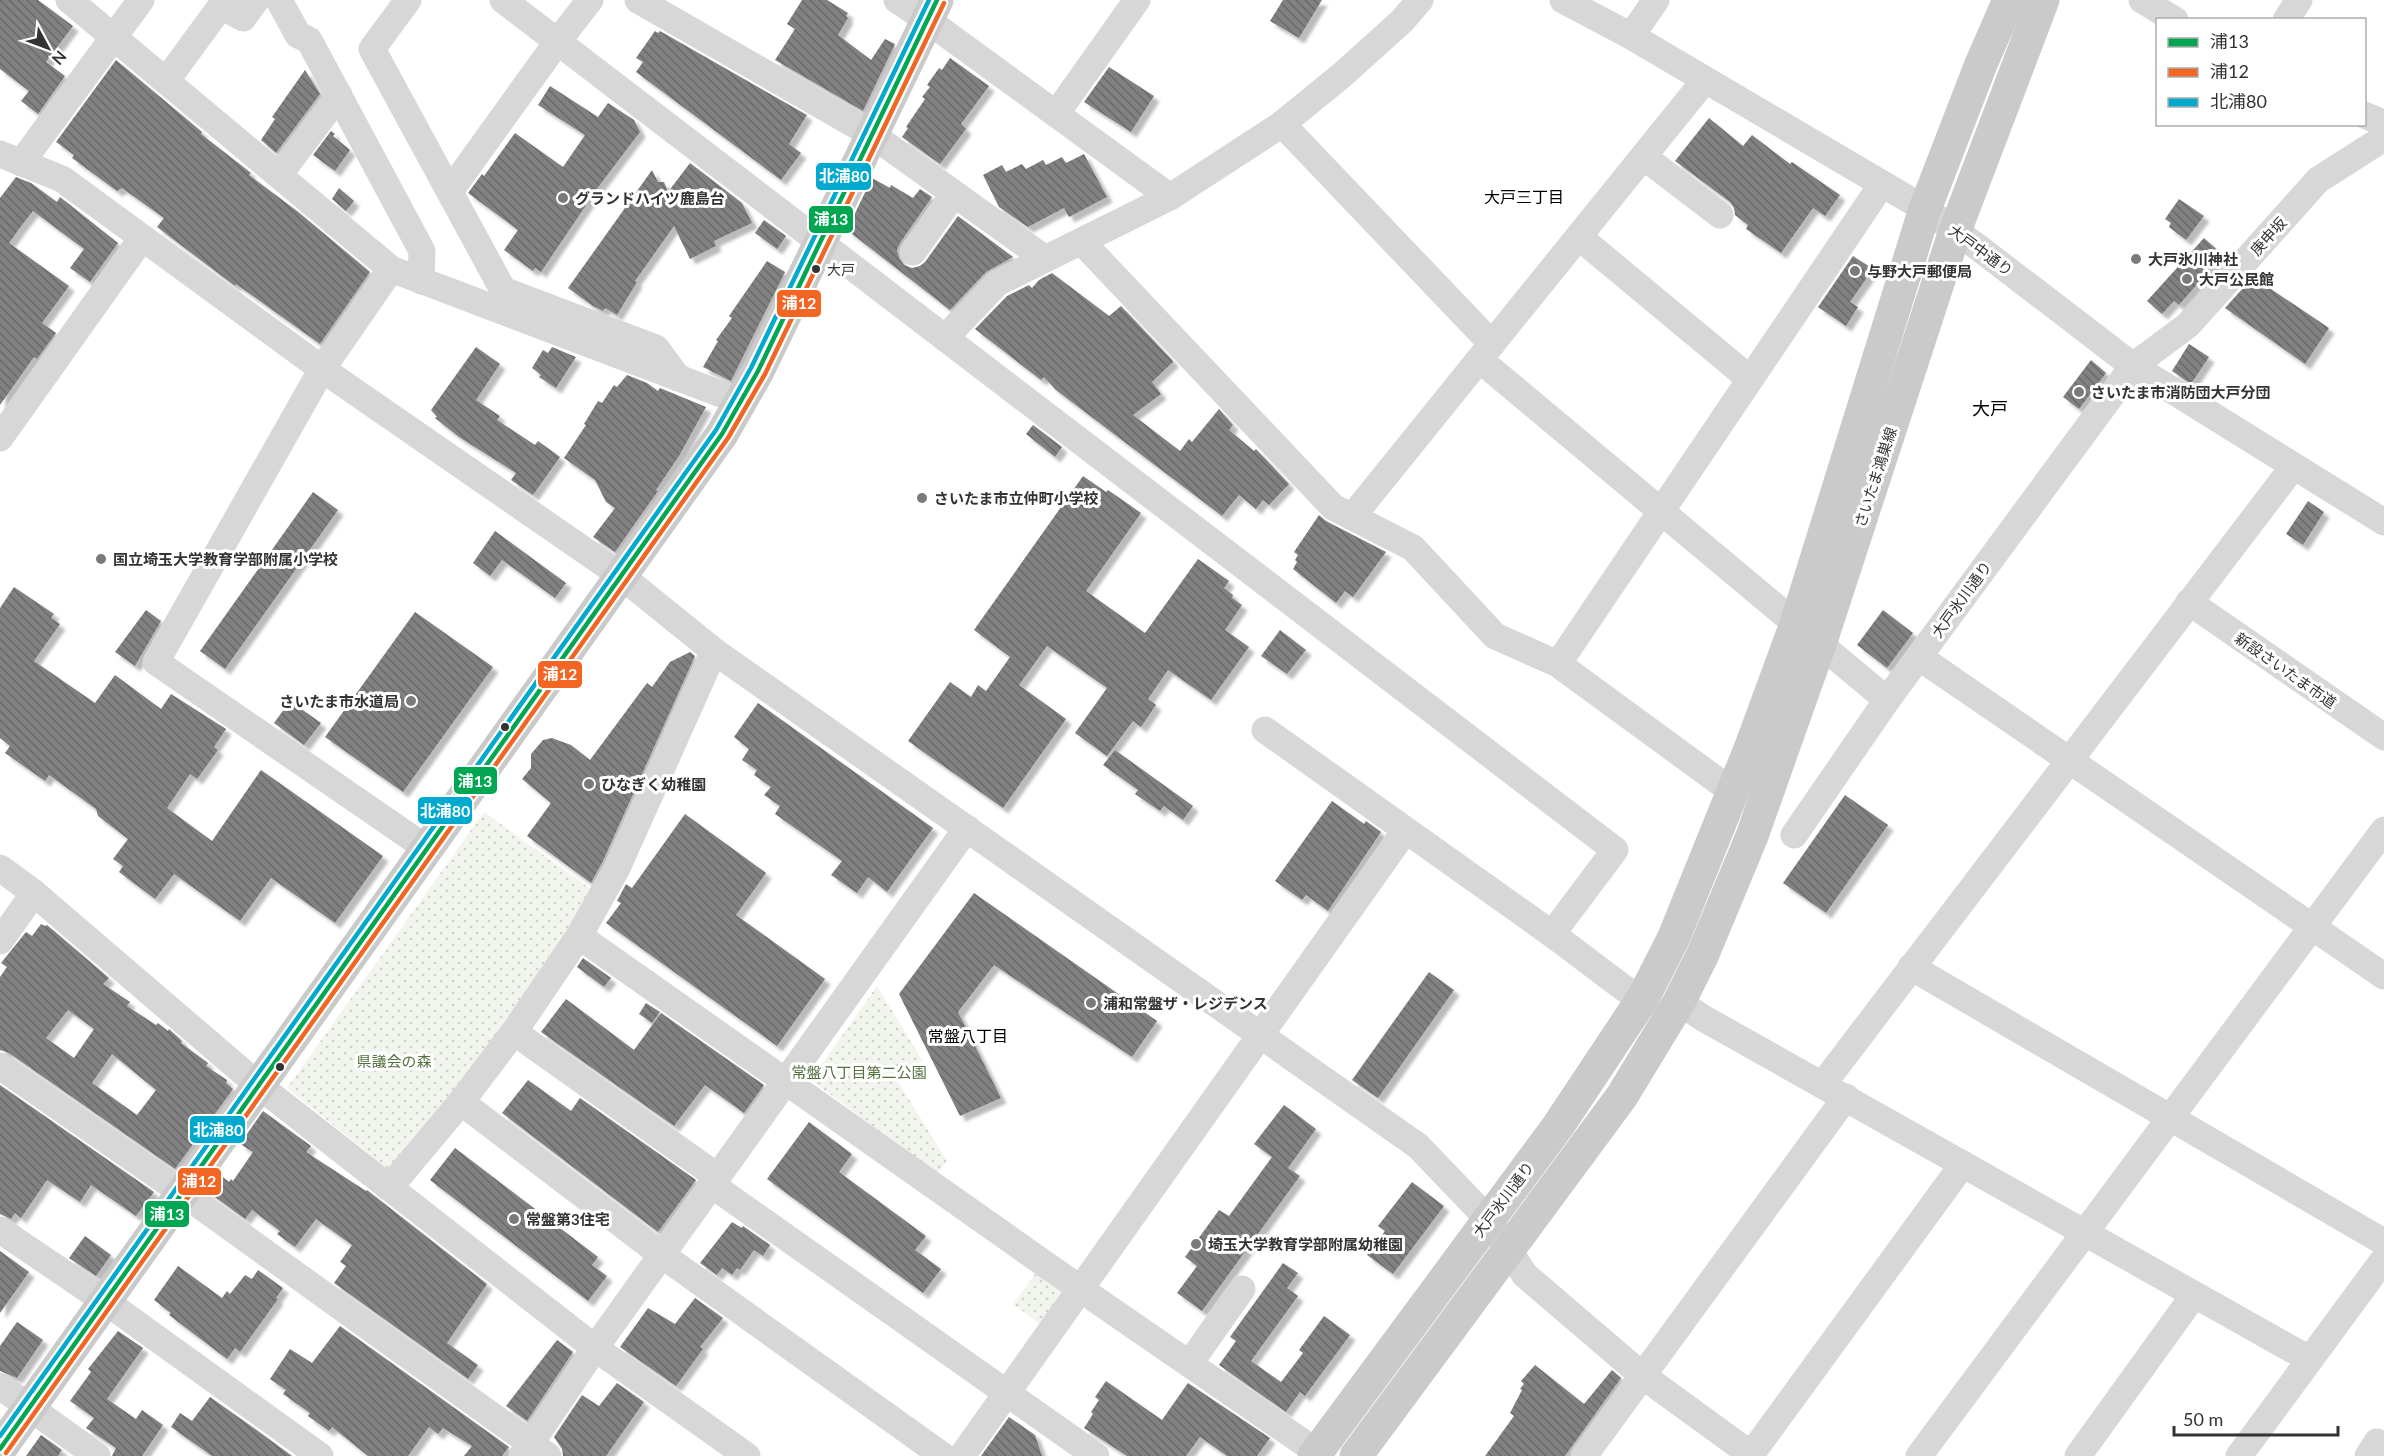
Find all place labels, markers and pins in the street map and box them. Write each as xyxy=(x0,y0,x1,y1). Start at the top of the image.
place label: グランドハイツ鹿島台 xyxy=(575,189,725,207)
marker: グランドハイツ鹿島台 xyxy=(556,191,570,205)
place label: 大戸氷川神社 xyxy=(2148,250,2238,268)
marker: 大戸氷川神社 xyxy=(2129,252,2143,266)
place label: 大戸 xyxy=(827,261,855,278)
place label: 与野大戸郵便局 xyxy=(1867,262,1972,280)
marker: 大戸 xyxy=(810,263,822,275)
marker: 与野大戸郵便局 xyxy=(1848,264,1862,278)
place label: 大戸公民館 xyxy=(2199,270,2274,288)
marker: 大戸公民館 xyxy=(2180,272,2194,286)
place label: さいたま市消防団大戸分団 xyxy=(2091,383,2271,401)
marker: さいたま市消防団大戸分団 xyxy=(2072,385,2086,399)
place label: さいたま市立仲町小学校 xyxy=(934,489,1099,507)
marker: さいたま市立仲町小学校 xyxy=(915,491,929,505)
place label: 国立埼玉大学教育学部附属小学校 xyxy=(113,550,338,568)
marker: 国立埼玉大学教育学部附属小学校 xyxy=(94,552,108,566)
place label: さいたま市水道局 xyxy=(279,692,399,710)
marker: さいたま市水道局 xyxy=(404,694,418,708)
unlabelled marker xyxy=(499,721,511,733)
place label: ひなぎく幼稚園 xyxy=(601,775,706,793)
marker: ひなぎく幼稚園 xyxy=(582,777,596,791)
place label: 浦和常盤ザ・レジデンス xyxy=(1103,994,1268,1012)
marker: 浦和常盤ザ・レジデンス xyxy=(1084,996,1098,1010)
unlabelled marker xyxy=(274,1061,286,1073)
place label: 常盤第3住宅 xyxy=(526,1210,610,1228)
marker: 常盤第3住宅 xyxy=(507,1212,521,1226)
place label: 埼玉大学教育学部附属幼稚園 xyxy=(1208,1235,1403,1253)
marker: 埼玉大学教育学部附属幼稚園 xyxy=(1189,1237,1203,1251)

